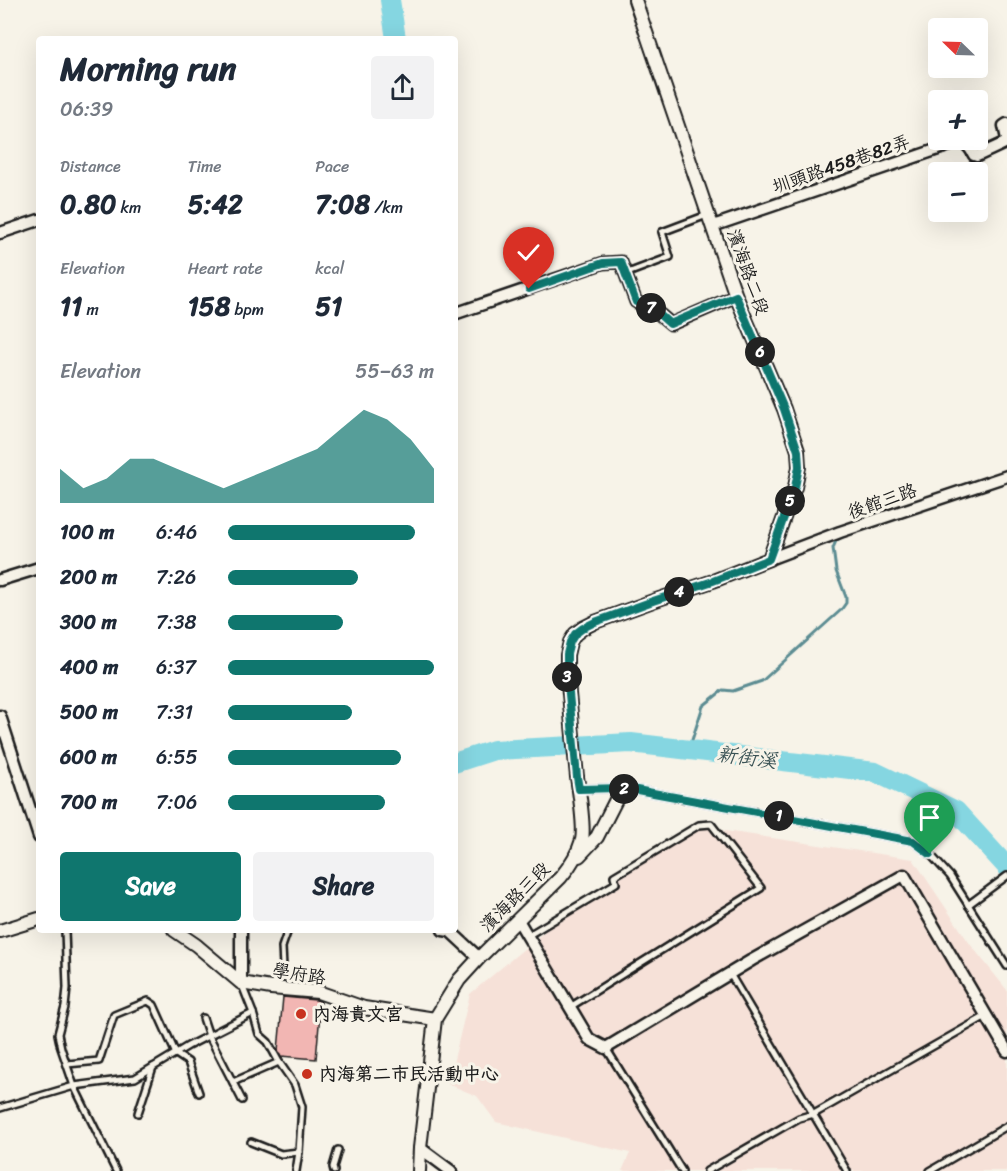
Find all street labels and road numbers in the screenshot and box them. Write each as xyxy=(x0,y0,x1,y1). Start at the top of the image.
street label: 圳頭路458巷82弄 xyxy=(768,125,914,203)
street label: 濱海路二段 xyxy=(718,224,778,320)
street label: 後館三路 xyxy=(843,474,921,528)
street label: 濱海路三段 xyxy=(472,854,558,940)
street label: 學府路 xyxy=(270,954,328,994)

